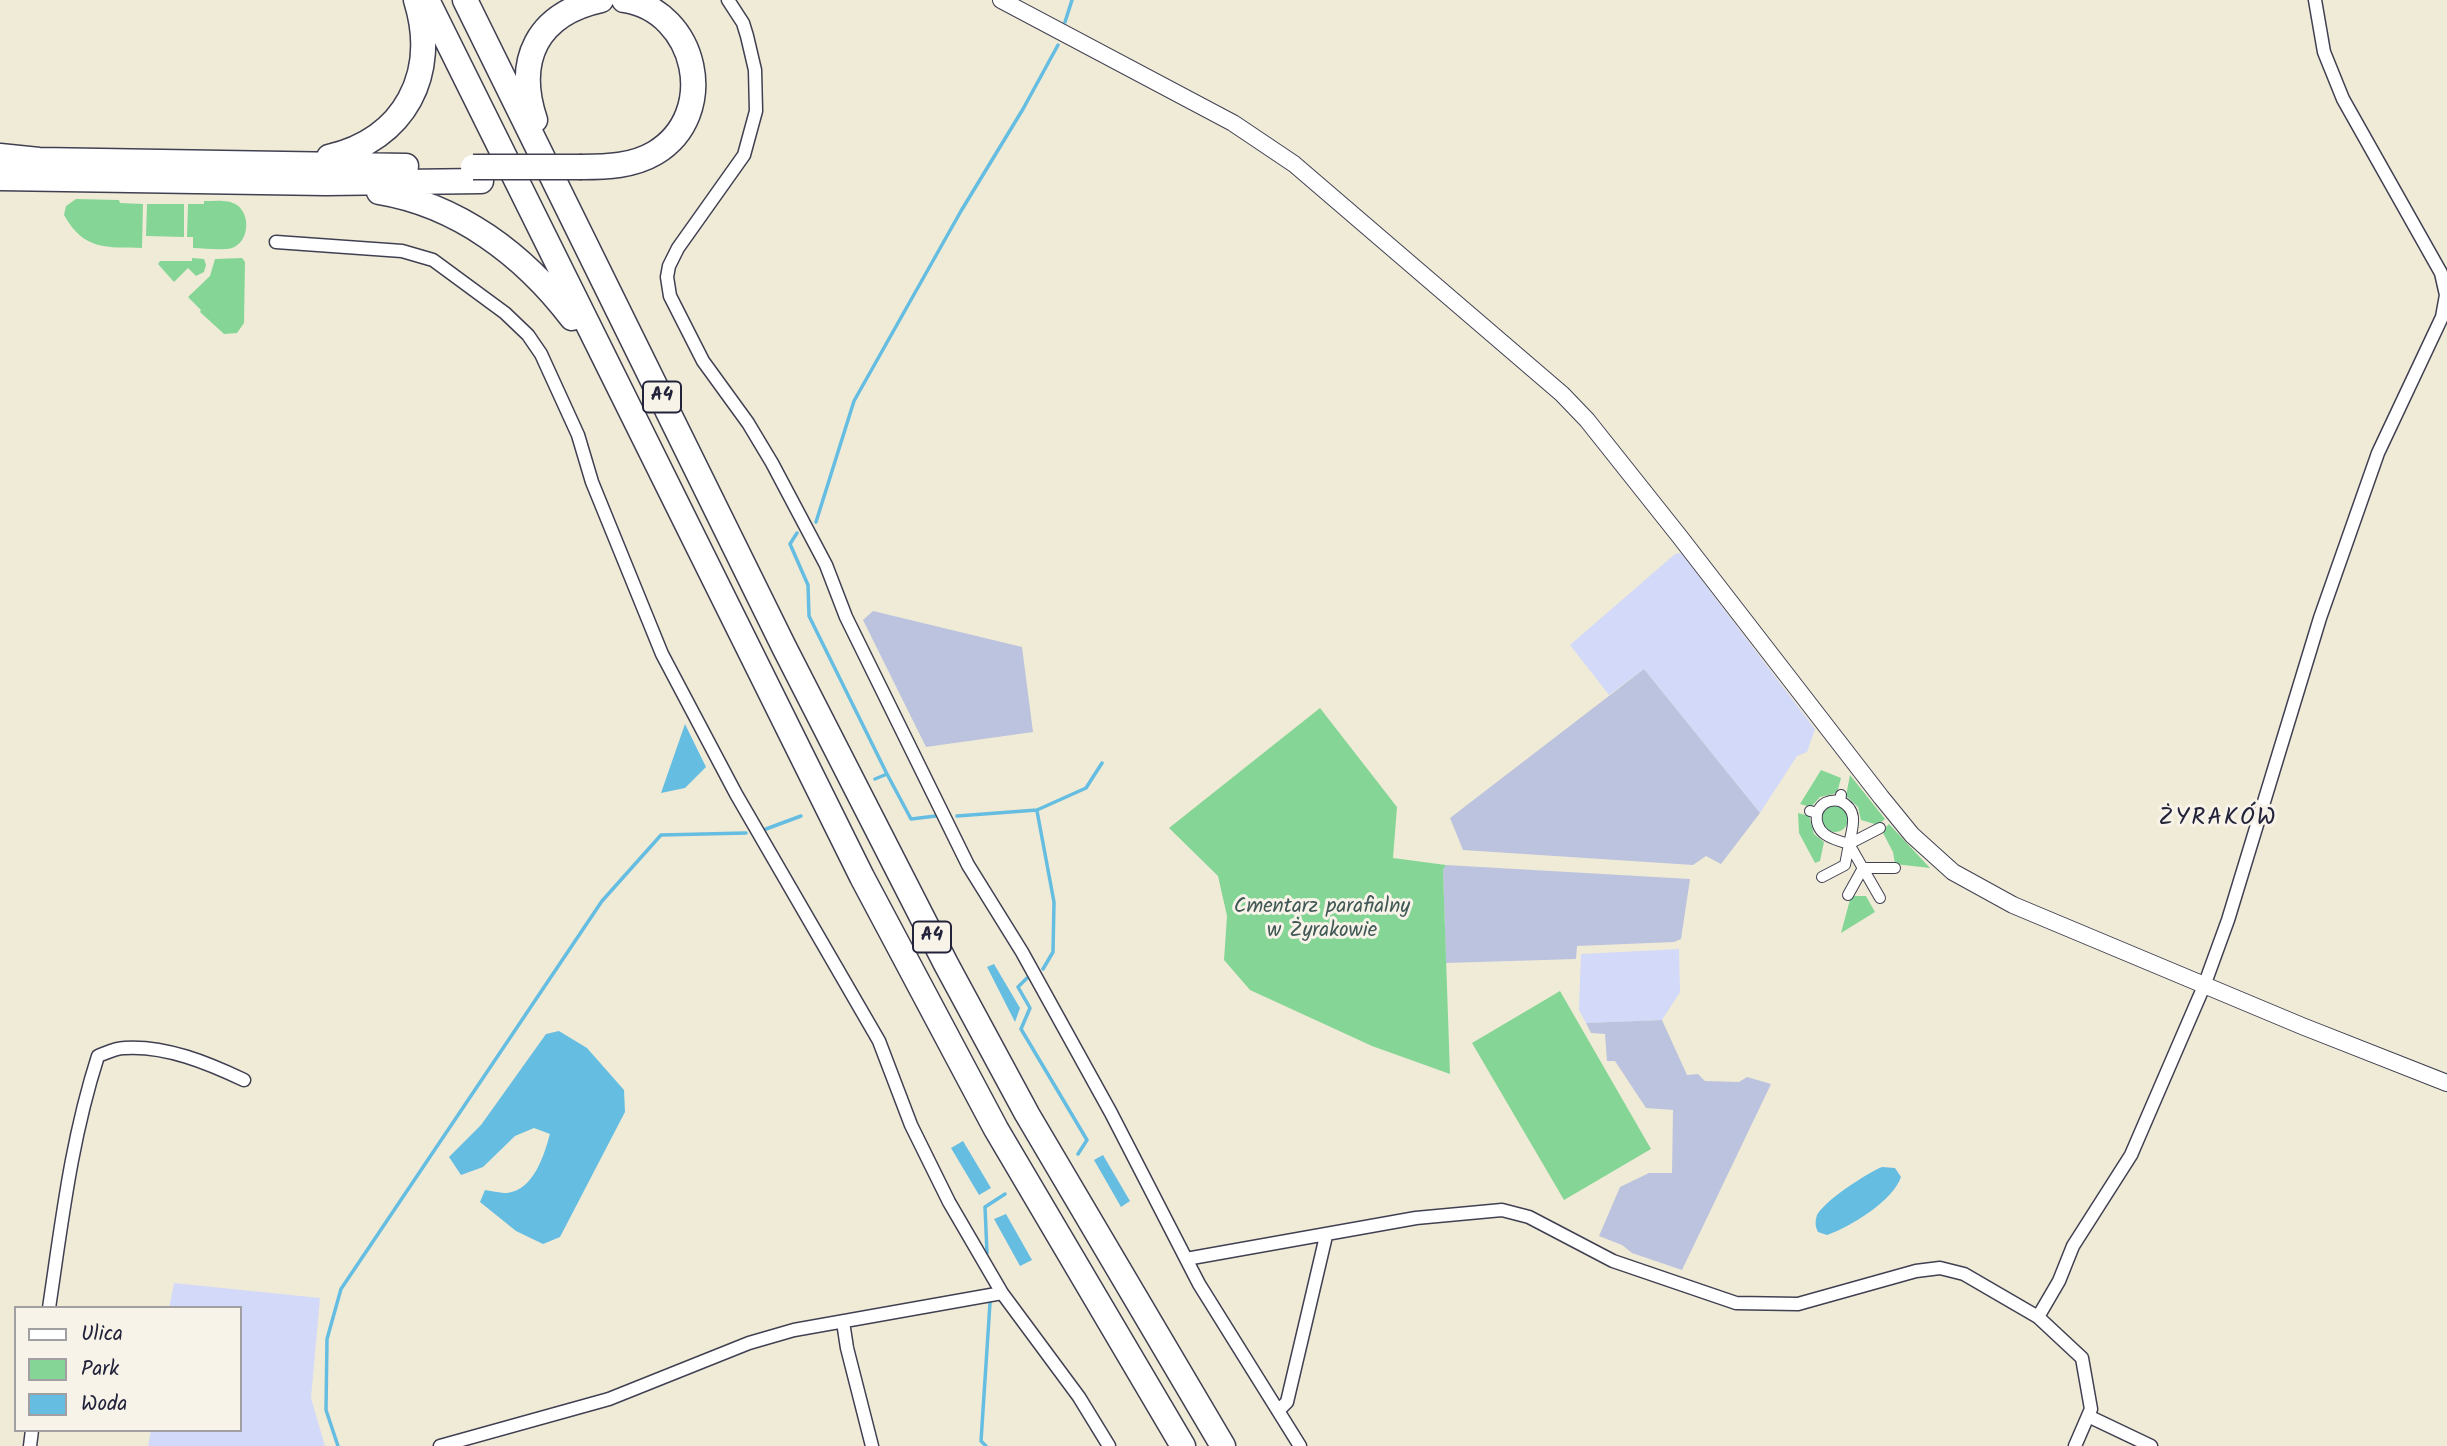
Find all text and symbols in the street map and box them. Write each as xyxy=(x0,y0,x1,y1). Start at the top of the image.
road number: A4 xyxy=(643,382,681,412)
district label: ŻYRAKÓW xyxy=(2159,806,2277,834)
park label: Cmentarz parafialny w Żyrakowie xyxy=(1234,895,1410,945)
road number: A4 xyxy=(913,922,951,953)
legend xyxy=(14,1306,242,1432)
text: Ulica xyxy=(81,1318,123,1351)
text: Park xyxy=(81,1353,119,1386)
text: Woda xyxy=(81,1388,127,1421)

